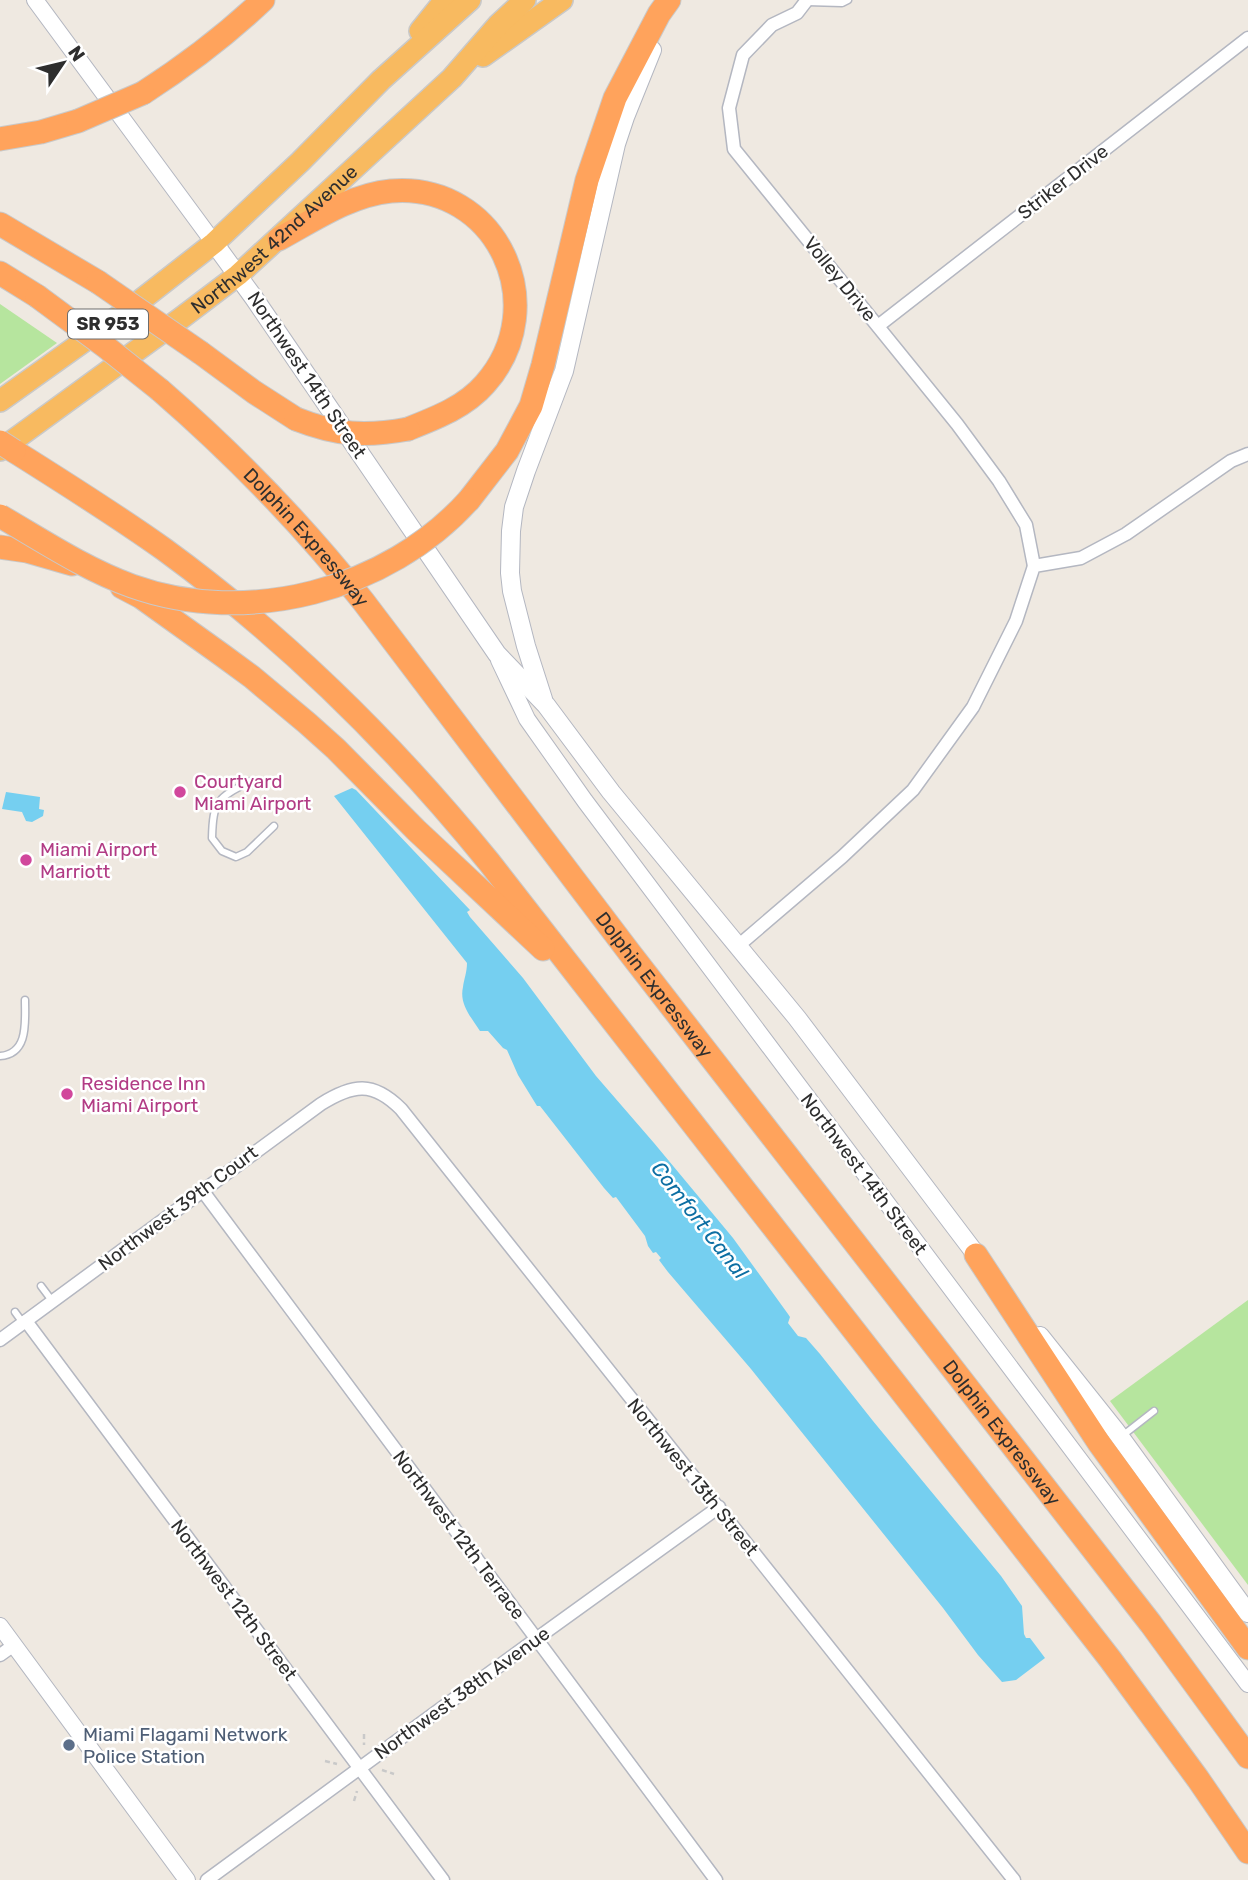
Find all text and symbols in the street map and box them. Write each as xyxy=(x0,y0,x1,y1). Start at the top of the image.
north arrow xyxy=(28,28,98,98)
text: N xyxy=(63,41,90,66)
street label: Striker Drive xyxy=(1013,140,1113,224)
street label: Northwest 42nd Avenue xyxy=(186,160,362,318)
street label: Volley Drive xyxy=(799,232,881,326)
street label: Northwest 14th Street xyxy=(243,287,372,463)
road number: SR 953 xyxy=(68,310,148,338)
street label: Dolphin Expressway xyxy=(239,463,374,611)
place label: Courtyard Miami Airport xyxy=(194,770,312,815)
marker: Courtyard Miami Airport xyxy=(172,784,188,800)
place label: Miami Airport Marriott xyxy=(40,838,158,883)
marker: Miami Airport Marriott xyxy=(18,852,34,868)
street label: Dolphin Expressway xyxy=(591,907,718,1062)
place label: Residence Inn Miami Airport xyxy=(81,1072,206,1117)
marker: Residence Inn Miami Airport xyxy=(59,1086,75,1102)
street label: Northwest 14th Street xyxy=(796,1089,933,1260)
street label: Northwest 39th Court xyxy=(94,1140,263,1275)
water label: Comfort Canal xyxy=(646,1156,754,1284)
street label: Dolphin Expressway xyxy=(939,1355,1066,1510)
street label: Northwest 13th Street xyxy=(622,1394,764,1561)
street label: Northwest 12th Terrace xyxy=(388,1446,530,1624)
street label: Northwest 12th Street xyxy=(166,1515,302,1685)
street label: Northwest 38th Avenue xyxy=(370,1622,554,1764)
place label: Miami Flagami Network Police Station xyxy=(83,1723,288,1768)
marker: Miami Flagami Network Police Station xyxy=(61,1737,77,1753)

